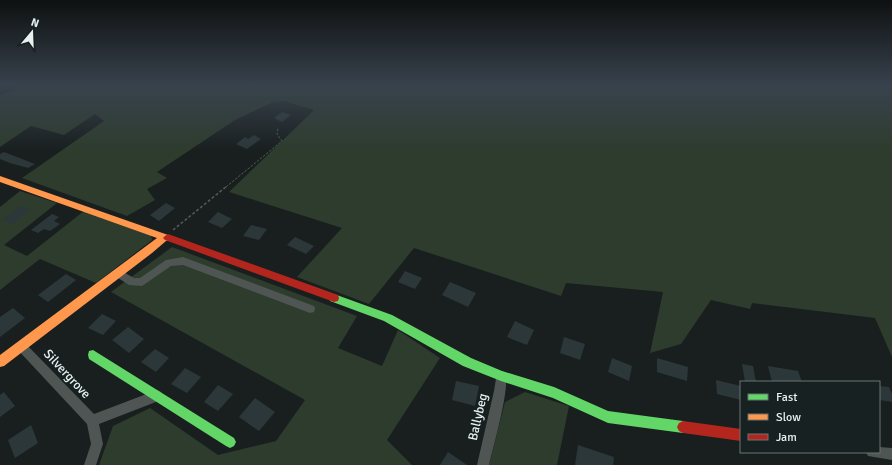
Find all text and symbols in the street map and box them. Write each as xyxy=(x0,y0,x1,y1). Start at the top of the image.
north arrow xyxy=(12,12,52,52)
text: N xyxy=(29,16,41,30)
street label: Silvergrove xyxy=(40,346,94,402)
legend xyxy=(740,381,880,453)
text: Fast xyxy=(776,390,797,405)
street label: Ballybeg xyxy=(465,392,491,442)
text: Slow xyxy=(776,410,801,425)
text: Jam xyxy=(776,430,797,445)

